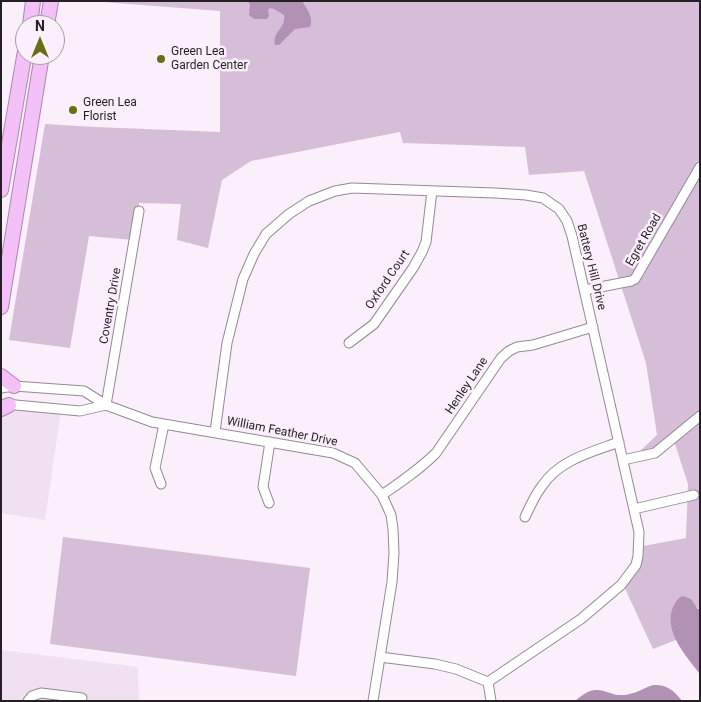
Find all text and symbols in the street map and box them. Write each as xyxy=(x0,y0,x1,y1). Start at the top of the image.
north arrow xyxy=(15,15,65,65)
text: N xyxy=(35,18,45,34)
place label: Green Lea Garden Center xyxy=(171,45,248,73)
marker: Green Lea Garden Center xyxy=(155,53,167,65)
place label: Green Lea Florist xyxy=(83,96,137,124)
marker: Green Lea Florist xyxy=(67,104,79,116)
street label: Egret Road xyxy=(623,211,665,269)
street label: Battery Hill Drive xyxy=(573,222,609,312)
street label: Oxford Court xyxy=(363,248,413,312)
street label: Coventry Drive xyxy=(97,267,125,345)
street label: Henley Lane xyxy=(443,355,491,417)
street label: William Feather Drive xyxy=(225,414,339,450)

